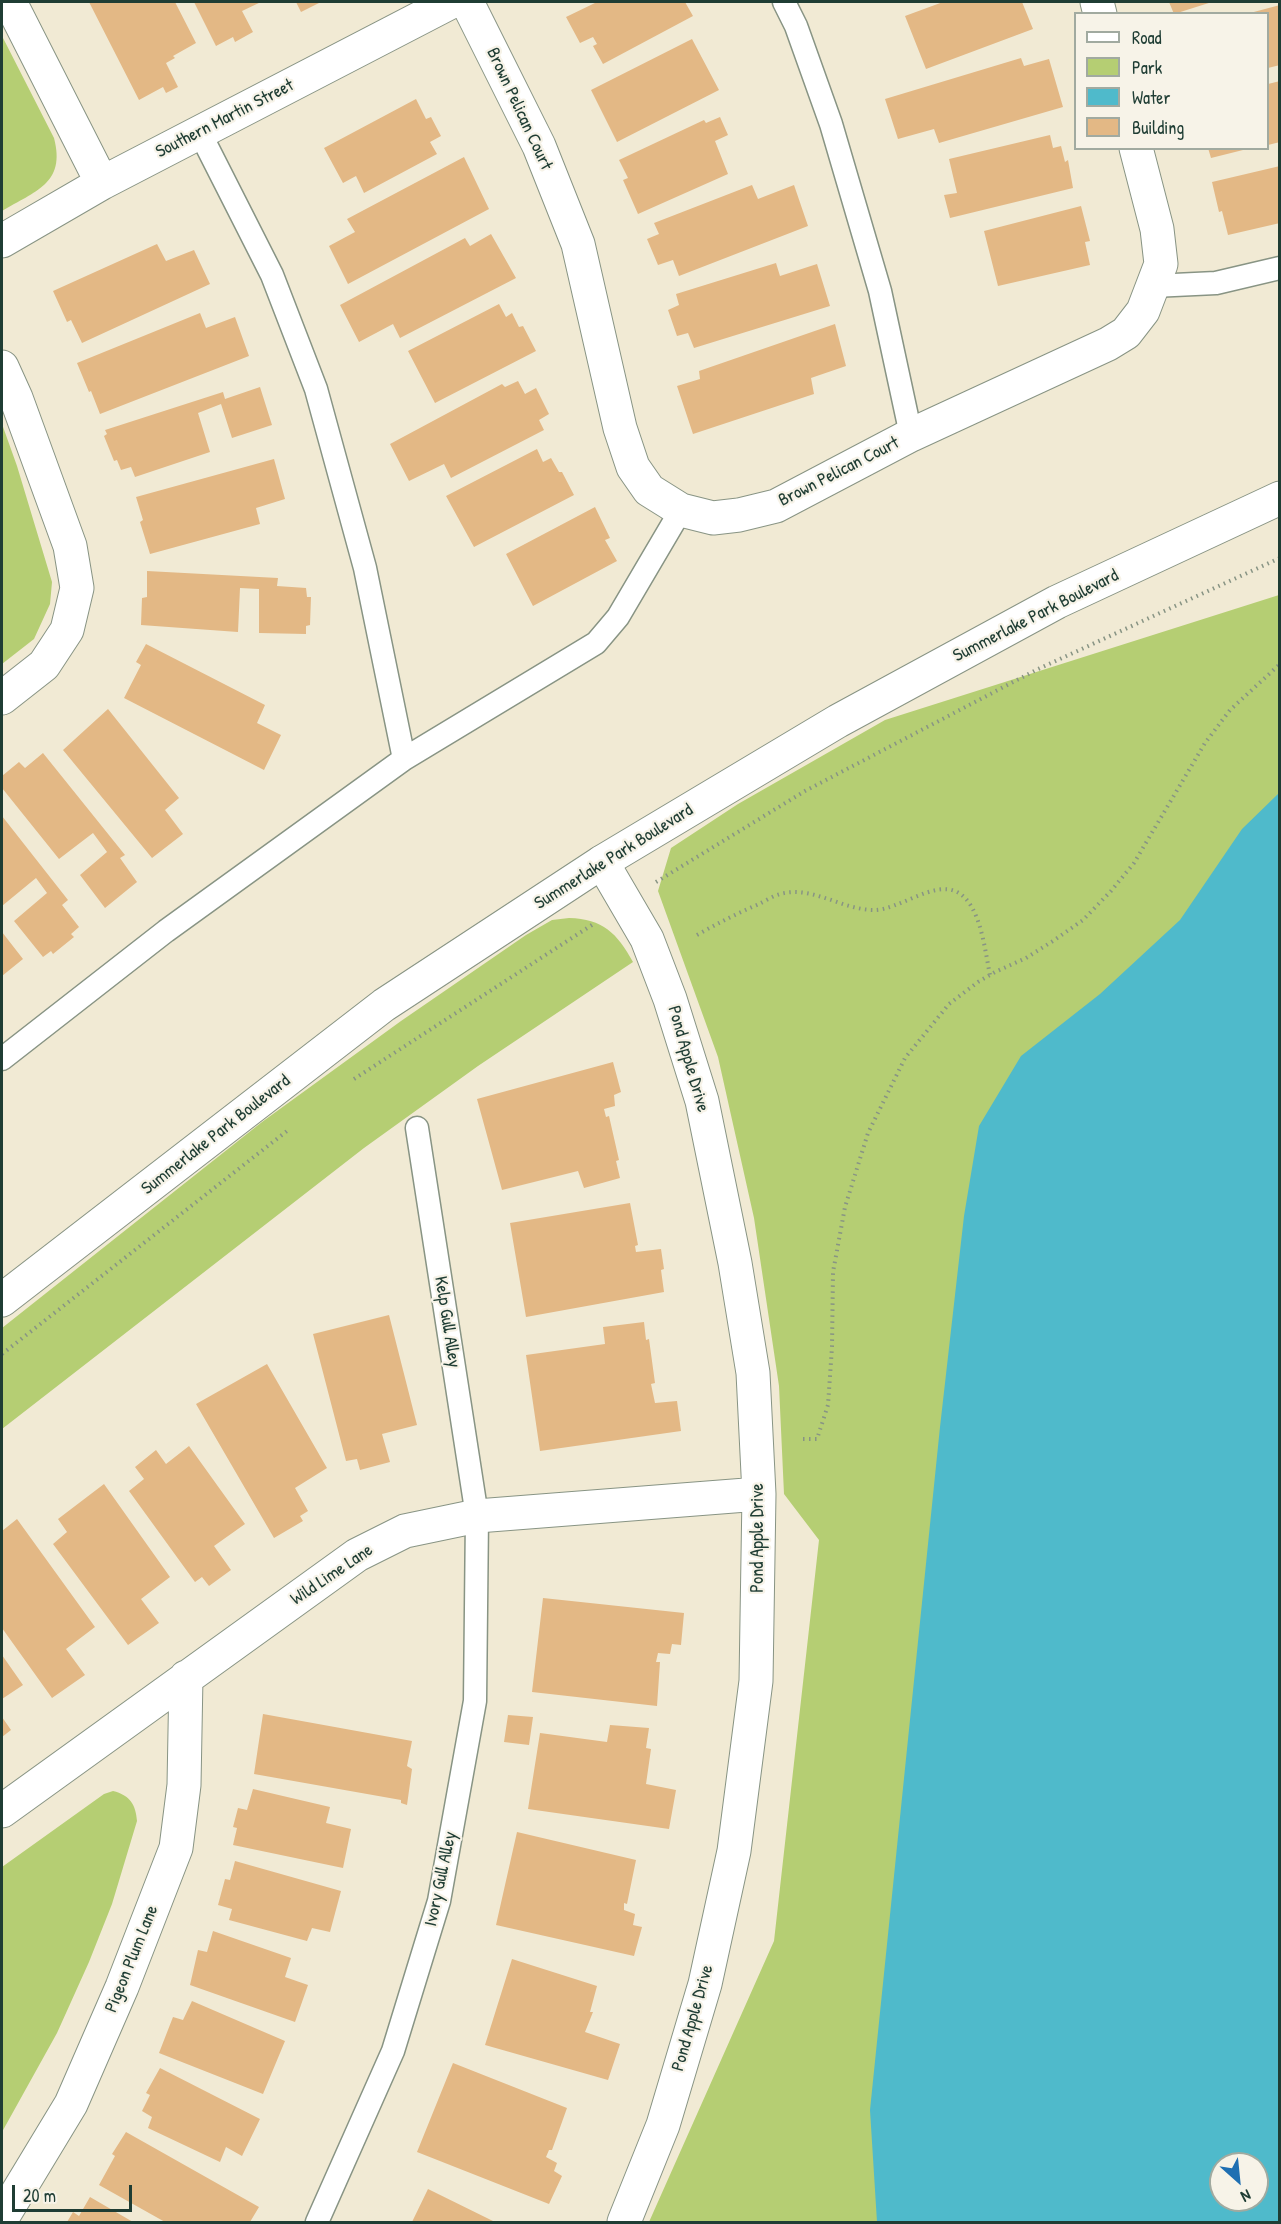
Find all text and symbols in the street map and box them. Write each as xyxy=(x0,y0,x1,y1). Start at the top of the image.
legend xyxy=(1074,12,1269,150)
text: Road xyxy=(1132,25,1162,50)
street label: Brown Pelican Court xyxy=(481,44,557,174)
text: Park xyxy=(1132,55,1162,80)
street label: Southern Martin Street xyxy=(152,75,298,163)
text: Water xyxy=(1132,85,1170,110)
text: Building xyxy=(1132,115,1184,140)
street label: Brown Pelican Court xyxy=(775,432,903,512)
street label: Summerlake Park Boulevard xyxy=(950,565,1122,667)
street label: Summerlake Park Boulevard xyxy=(531,799,697,915)
street label: Pond Apple Drive xyxy=(663,1003,713,1115)
street label: Summerlake Park Boulevard xyxy=(137,1070,295,1200)
street label: Kelp Gull Alley xyxy=(429,1275,465,1369)
street label: Pond Apple Drive xyxy=(747,1483,769,1593)
street label: Wild Lime Lane xyxy=(287,1540,377,1610)
street label: Ivory Gull Alley xyxy=(420,1830,462,1928)
street label: Pigeon Plum Lane xyxy=(101,1902,163,2016)
street label: Pond Apple Drive xyxy=(668,1962,718,2074)
north arrow xyxy=(1209,2152,1269,2212)
scale bar xyxy=(15,2173,135,2211)
text: 20 m xyxy=(23,2183,56,2208)
text: N xyxy=(1237,2185,1255,2208)

